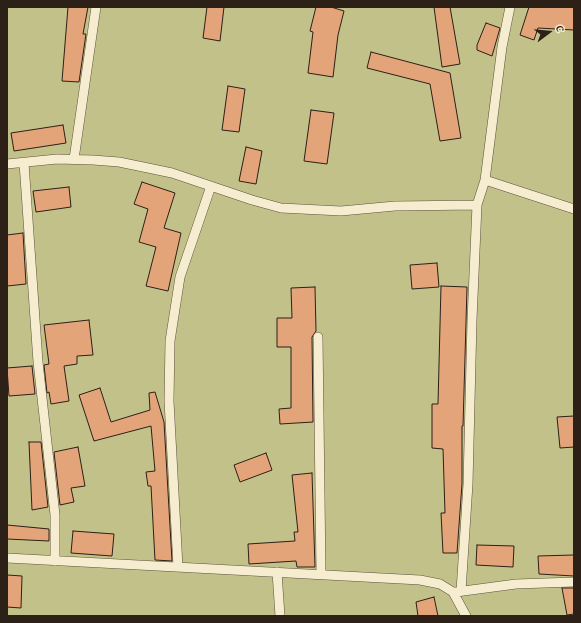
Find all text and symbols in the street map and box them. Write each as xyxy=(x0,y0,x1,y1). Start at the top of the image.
north arrow xyxy=(529,12,569,52)
text: С xyxy=(552,23,569,34)

